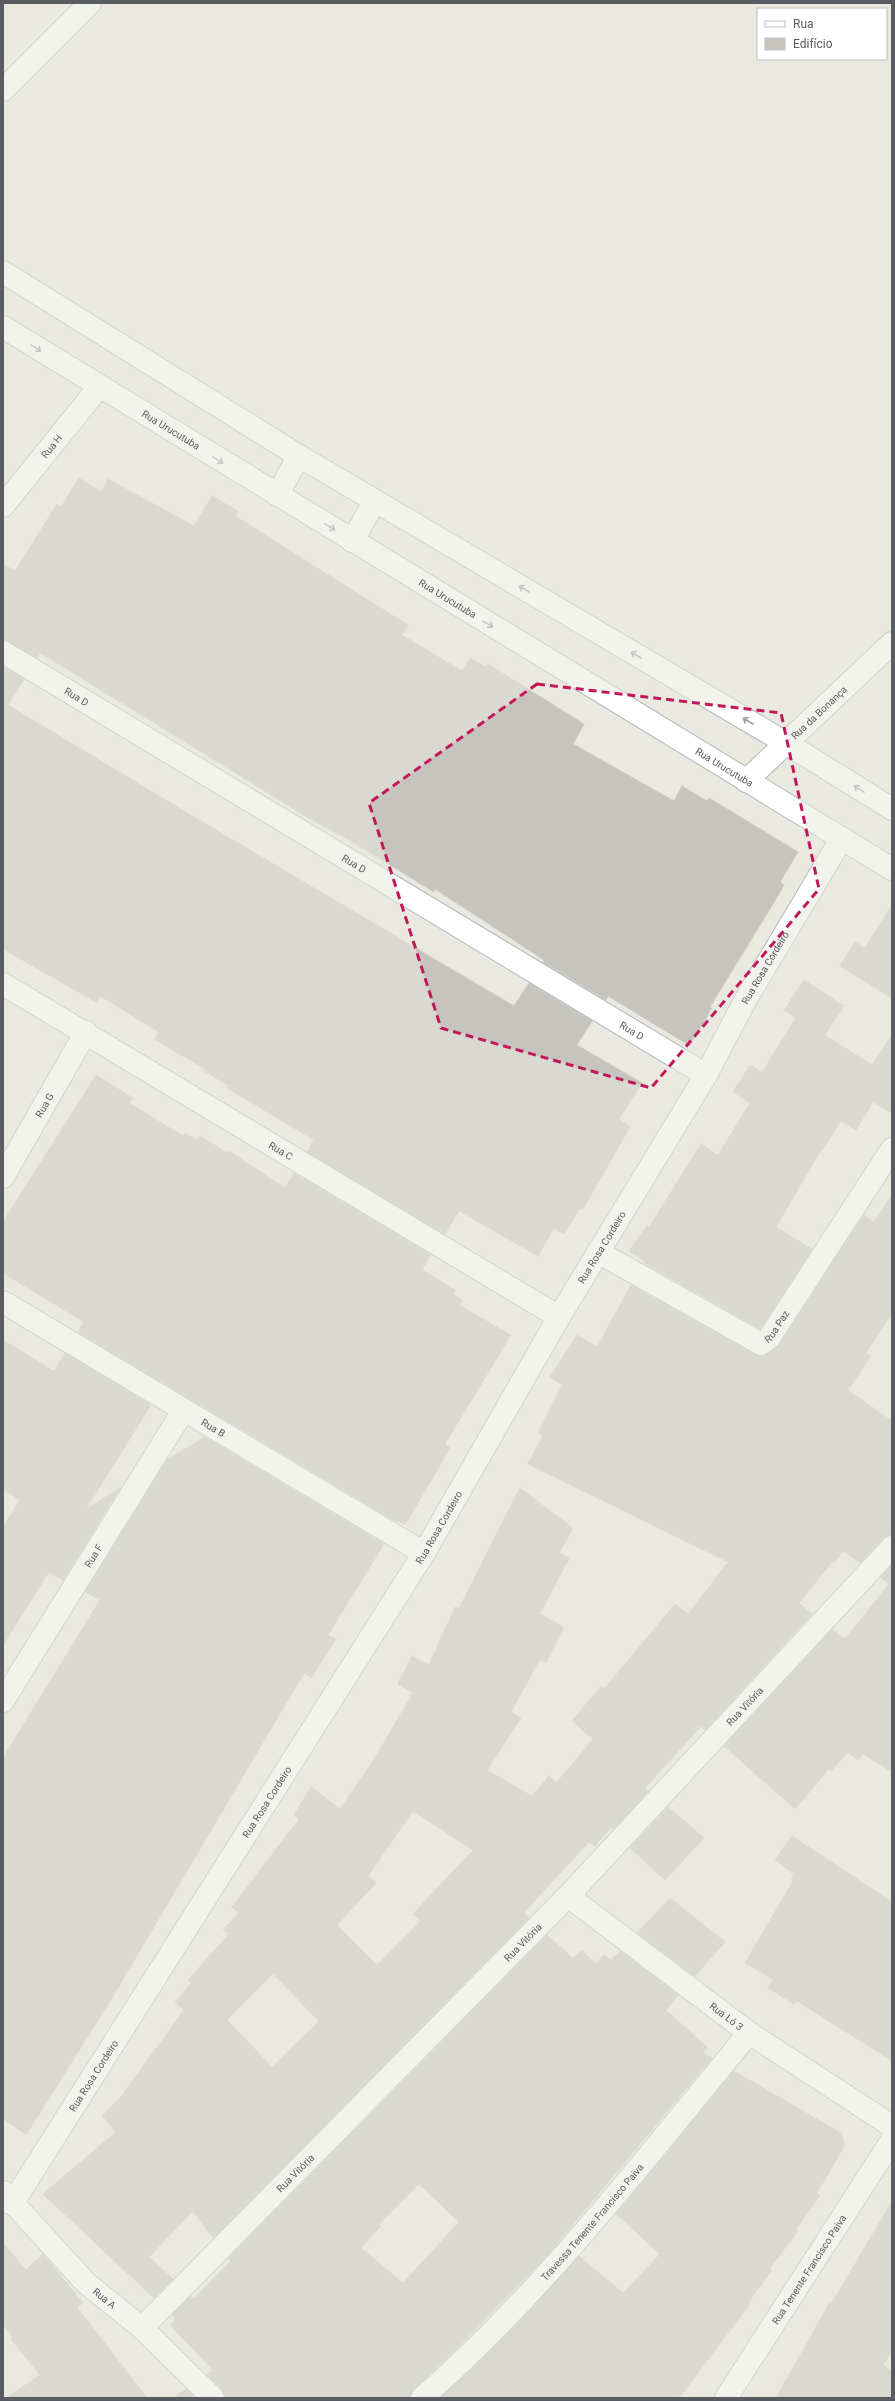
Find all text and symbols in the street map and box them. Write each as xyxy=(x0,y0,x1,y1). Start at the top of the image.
legend xyxy=(757,8,887,60)
text: Rua xyxy=(793,17,814,31)
text: Edifício xyxy=(793,37,833,51)
one-way arrow xyxy=(30,344,41,352)
street label: Rua Urucutuba xyxy=(140,408,202,452)
street label: Rua H xyxy=(39,433,64,460)
one-way arrow xyxy=(213,455,224,464)
one-way arrow xyxy=(324,524,336,532)
street label: Rua Urucutuba xyxy=(417,577,478,620)
one-way arrow xyxy=(518,584,530,592)
one-way arrow xyxy=(483,620,494,628)
one-way arrow xyxy=(630,650,642,658)
street label: Rua da Bonança xyxy=(789,684,849,742)
street label: Rua D xyxy=(62,685,90,708)
one-way arrow xyxy=(742,716,754,724)
street label: Rua Urucutuba xyxy=(693,746,755,789)
one-way arrow xyxy=(853,784,865,792)
street label: Rua D xyxy=(340,852,368,875)
street label: Rua Rosa Cordeiro xyxy=(739,929,791,1006)
street label: Rua D xyxy=(618,1019,646,1042)
street label: Rua G xyxy=(33,1091,56,1119)
street label: Rua C xyxy=(267,1139,295,1163)
street label: Rua Rosa Cordeiro xyxy=(576,1209,628,1286)
street label: Rua Paz xyxy=(763,1308,791,1345)
street label: Rua B xyxy=(199,1417,227,1439)
street label: Rua Rosa Cordeiro xyxy=(414,1489,465,1566)
street label: Rua F xyxy=(82,1542,105,1570)
street label: Rua Vitória xyxy=(724,1685,765,1728)
street label: Rua Rosa Cordeiro xyxy=(240,1764,294,1840)
street label: Rua Vitória xyxy=(502,1921,544,1964)
street label: Rua Ló 3 xyxy=(708,2000,745,2033)
street label: Rua Rosa Cordeiro xyxy=(67,2038,121,2114)
street label: Rua Vitória xyxy=(274,2152,316,2194)
street label: Travessa Tenente Francisco Paiva xyxy=(539,2161,646,2283)
street label: Rua Tenente Francisco Paiva xyxy=(770,2213,848,2326)
street label: Rua A xyxy=(91,2286,118,2311)

